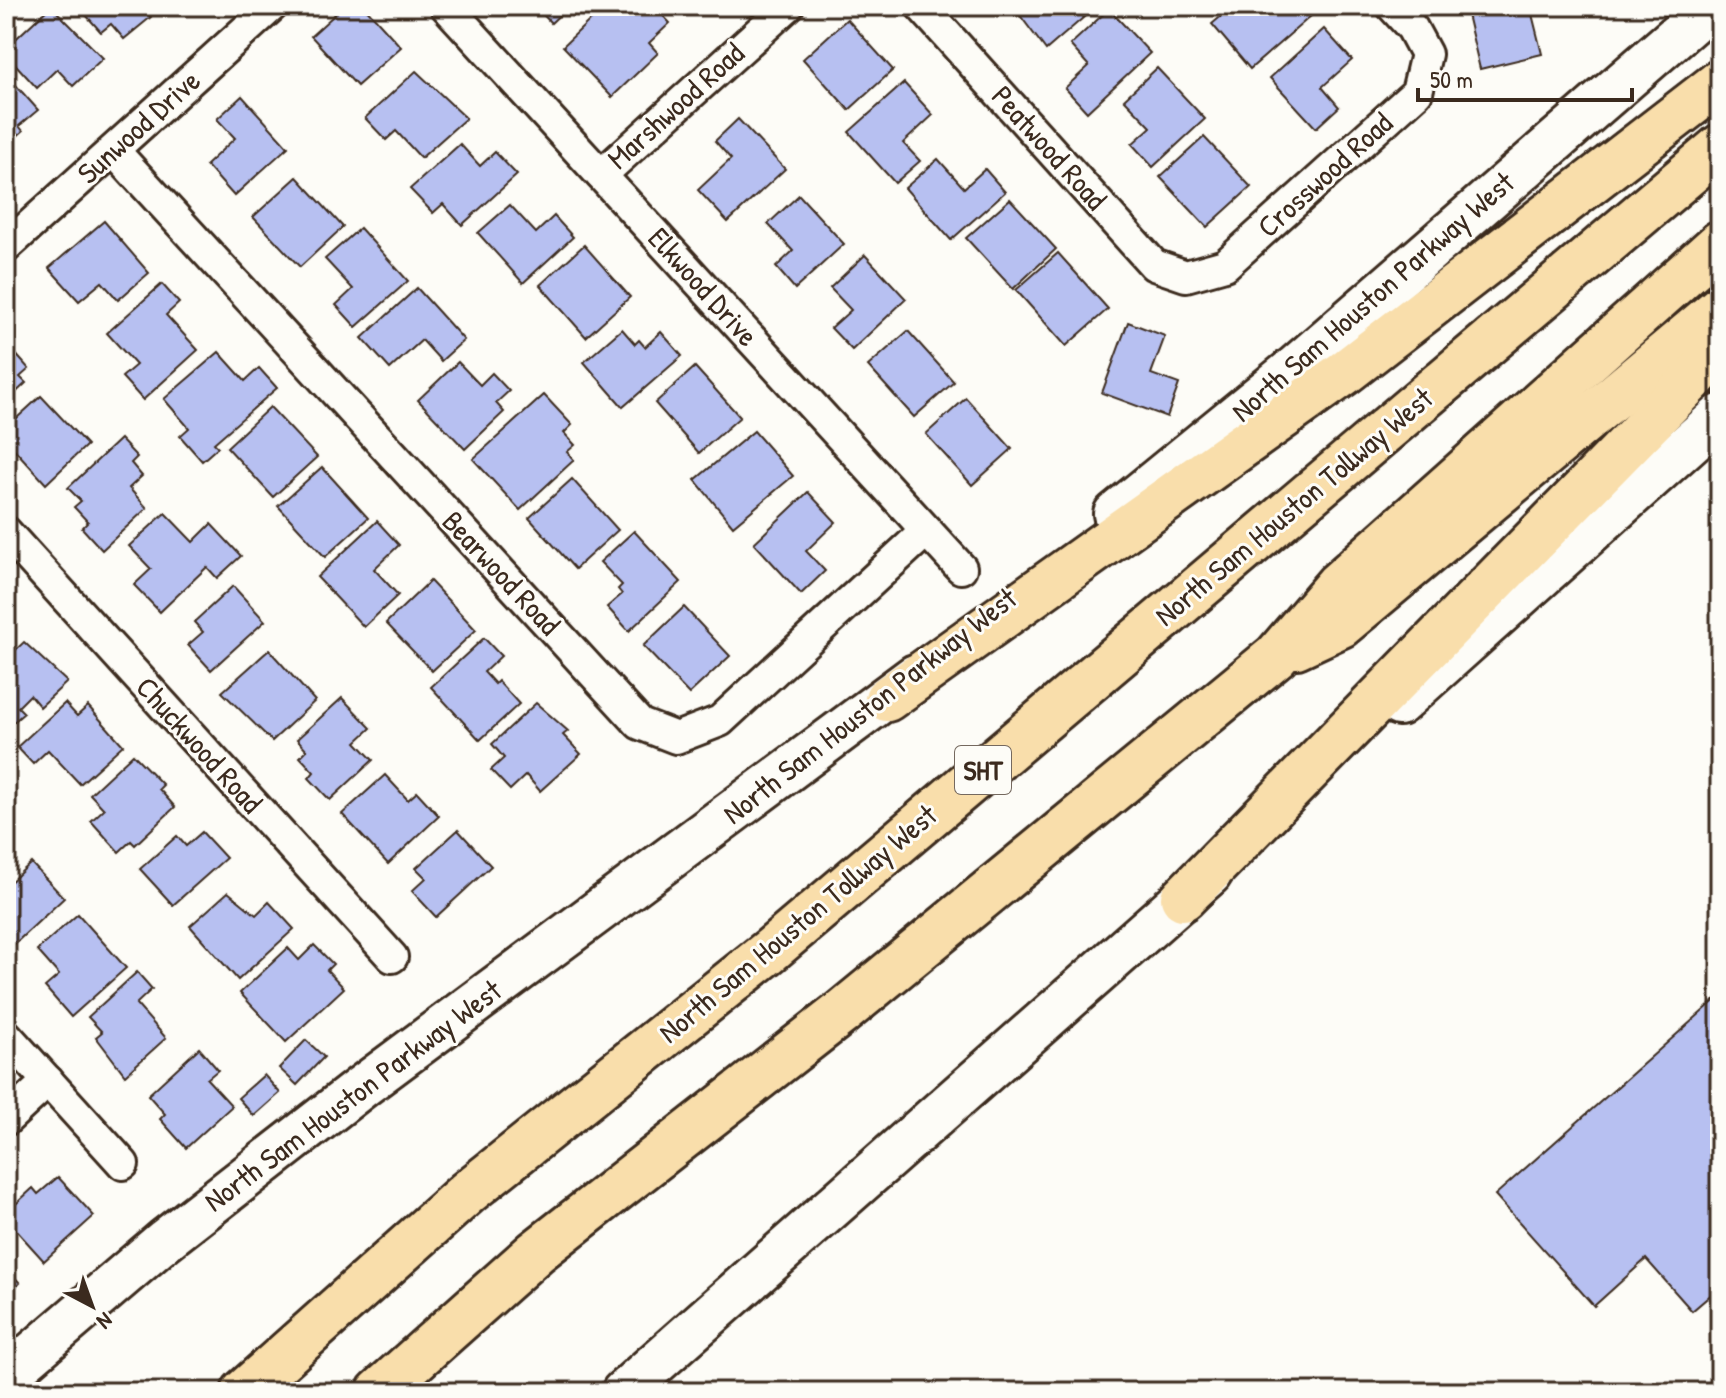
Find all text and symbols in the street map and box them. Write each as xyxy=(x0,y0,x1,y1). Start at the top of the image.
street label: Marshwood Road xyxy=(598,33,753,177)
scale bar xyxy=(1418,52,1632,102)
street label: Sunwood Drive xyxy=(68,60,208,192)
text: 50 m xyxy=(1430,63,1473,95)
street label: Peatwood Road xyxy=(983,77,1116,218)
street label: Crosswood Road xyxy=(1248,103,1401,246)
street label: North Sam Houston Parkway West xyxy=(1222,162,1523,430)
street label: Elkwood Drive xyxy=(640,218,768,354)
street label: North Sam Houston Tollway West xyxy=(1146,378,1441,634)
street label: Bearwood Road xyxy=(434,502,570,643)
street label: North Sam Houston Parkway West xyxy=(714,577,1025,833)
street label: Chuckwood Road xyxy=(128,667,272,821)
road number: SHT xyxy=(955,746,1011,794)
street label: North Sam Houston Tollway West xyxy=(650,795,945,1051)
street label: North Sam Houston Parkway West xyxy=(196,970,510,1220)
north arrow xyxy=(52,1266,132,1346)
text: N xyxy=(91,1306,119,1336)

